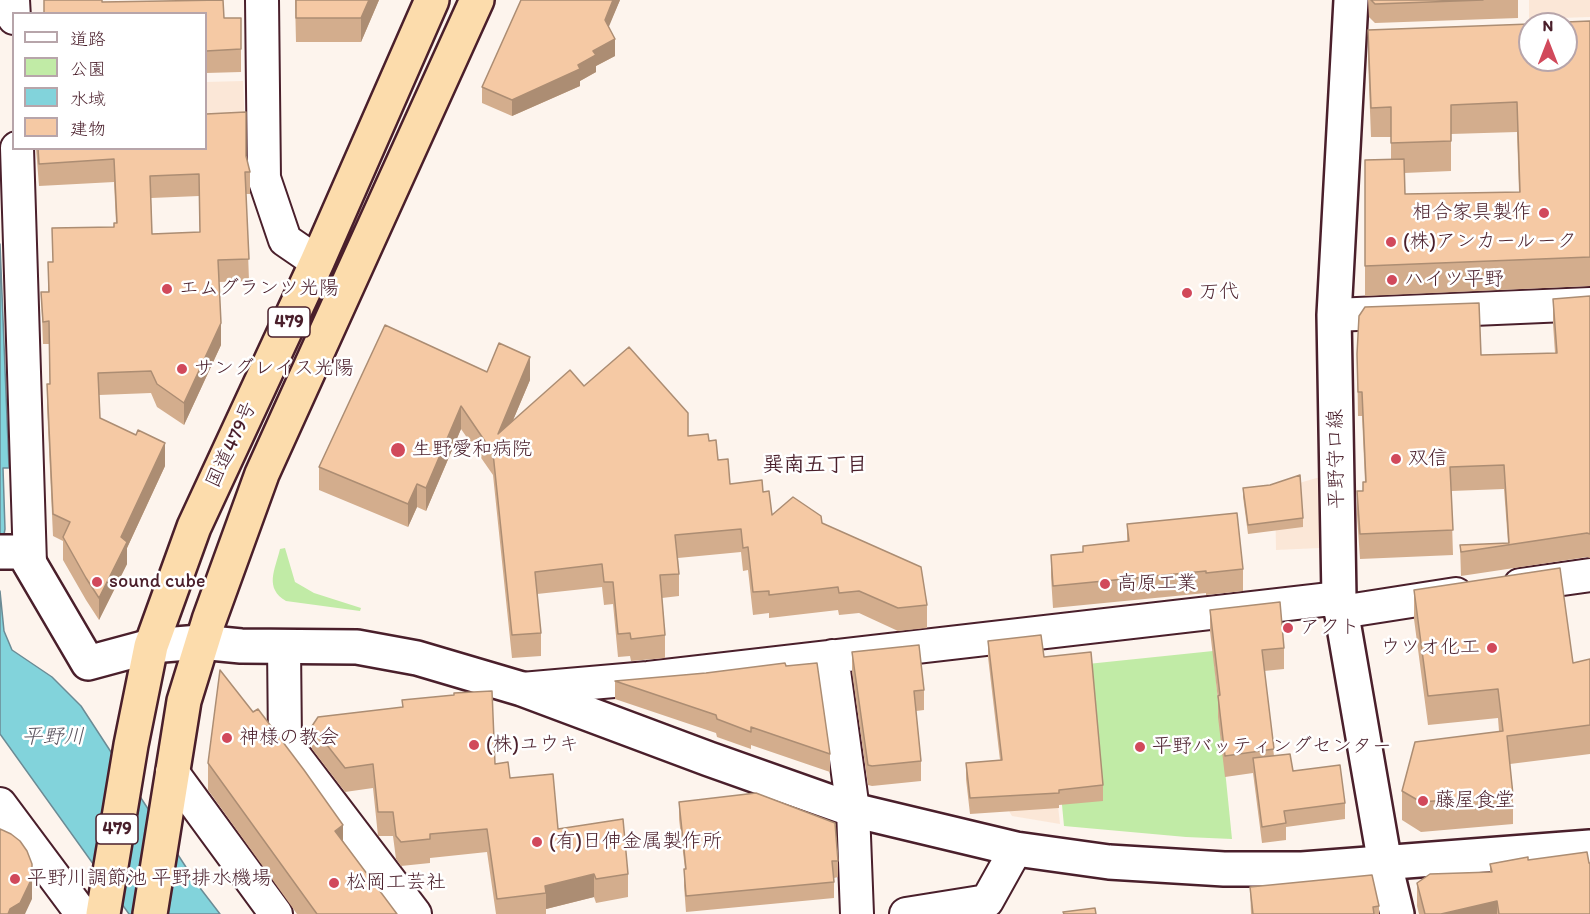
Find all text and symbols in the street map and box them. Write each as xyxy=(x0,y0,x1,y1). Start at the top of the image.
legend xyxy=(12,12,207,150)
north arrow xyxy=(1518,12,1578,72)
text: N xyxy=(1543,16,1553,35)
text: 道路 xyxy=(70,28,106,50)
text: 公園 xyxy=(70,58,106,80)
text: 水域 xyxy=(70,88,106,110)
text: 建物 xyxy=(70,118,106,140)
place label: 相合家具製作 xyxy=(1412,201,1532,225)
marker: 相合家具製作 xyxy=(1537,206,1551,220)
place label: (株)アンカールーク xyxy=(1403,230,1577,254)
marker: (株)アンカールーク xyxy=(1384,235,1398,249)
place label: ハイツ平野 xyxy=(1404,268,1504,292)
marker: ハイツ平野 xyxy=(1385,273,1399,287)
place label: エムグランツ光陽 xyxy=(179,277,339,301)
place label: 万代 xyxy=(1199,281,1239,305)
marker: エムグランツ光陽 xyxy=(160,282,174,296)
marker: 万代 xyxy=(1180,286,1194,300)
road number: 479 xyxy=(268,307,310,337)
place label: サングレイス光陽 xyxy=(194,357,354,381)
marker: サングレイス光陽 xyxy=(175,362,189,376)
street label: 国道479号 xyxy=(202,398,262,492)
street label: 平野守口線 xyxy=(1324,409,1350,509)
place label: 生野愛和病院 xyxy=(412,438,532,462)
marker: 生野愛和病院 xyxy=(389,441,407,459)
place label: 双信 xyxy=(1408,447,1448,471)
marker: 双信 xyxy=(1389,452,1403,466)
district label: 巽南五丁目 xyxy=(763,453,867,479)
place label: sound cube xyxy=(109,570,205,594)
place label: 高原工業 xyxy=(1117,572,1197,596)
marker: sound cube xyxy=(90,575,104,589)
marker: 高原工業 xyxy=(1098,577,1112,591)
place label: アクト xyxy=(1300,616,1360,640)
marker: アクト xyxy=(1281,621,1295,635)
place label: ウツオ化工 xyxy=(1380,636,1480,660)
marker: ウツオ化工 xyxy=(1485,641,1499,655)
water label: 平野川 xyxy=(22,725,84,751)
place label: 神様の教会 xyxy=(239,726,339,750)
marker: 神様の教会 xyxy=(220,731,234,745)
place label: (株)ユウキ xyxy=(486,733,579,757)
place label: 平野バッティングセンター xyxy=(1152,735,1392,759)
marker: (株)ユウキ xyxy=(467,738,481,752)
marker: 平野バッティングセンター xyxy=(1133,740,1147,754)
place label: 藤屋食堂 xyxy=(1435,789,1515,813)
marker: 藤屋食堂 xyxy=(1416,794,1430,808)
road number: 479 xyxy=(96,814,138,844)
place label: (有)日伸金属製作所 xyxy=(549,830,722,854)
marker: (有)日伸金属製作所 xyxy=(530,835,544,849)
place label: 平野川調節池 平野排水機場 xyxy=(27,867,271,891)
place label: 松岡工芸社 xyxy=(346,871,446,895)
marker: 平野川調節池 平野排水機場 xyxy=(8,872,22,886)
marker: 松岡工芸社 xyxy=(327,876,341,890)

